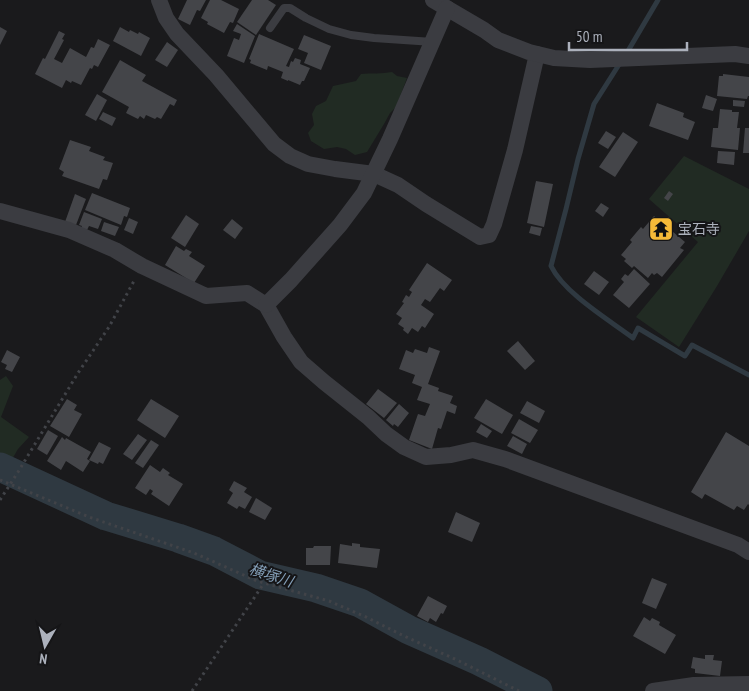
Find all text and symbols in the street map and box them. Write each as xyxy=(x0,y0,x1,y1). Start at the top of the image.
scale bar xyxy=(569,20,686,52)
text: 50 m xyxy=(576,27,602,46)
temple icon: 宝石寺 xyxy=(648,216,674,242)
place label: 宝石寺 xyxy=(678,220,720,238)
water label: 横塚川 xyxy=(247,559,297,592)
north arrow xyxy=(20,621,70,671)
text: N xyxy=(38,649,48,668)

